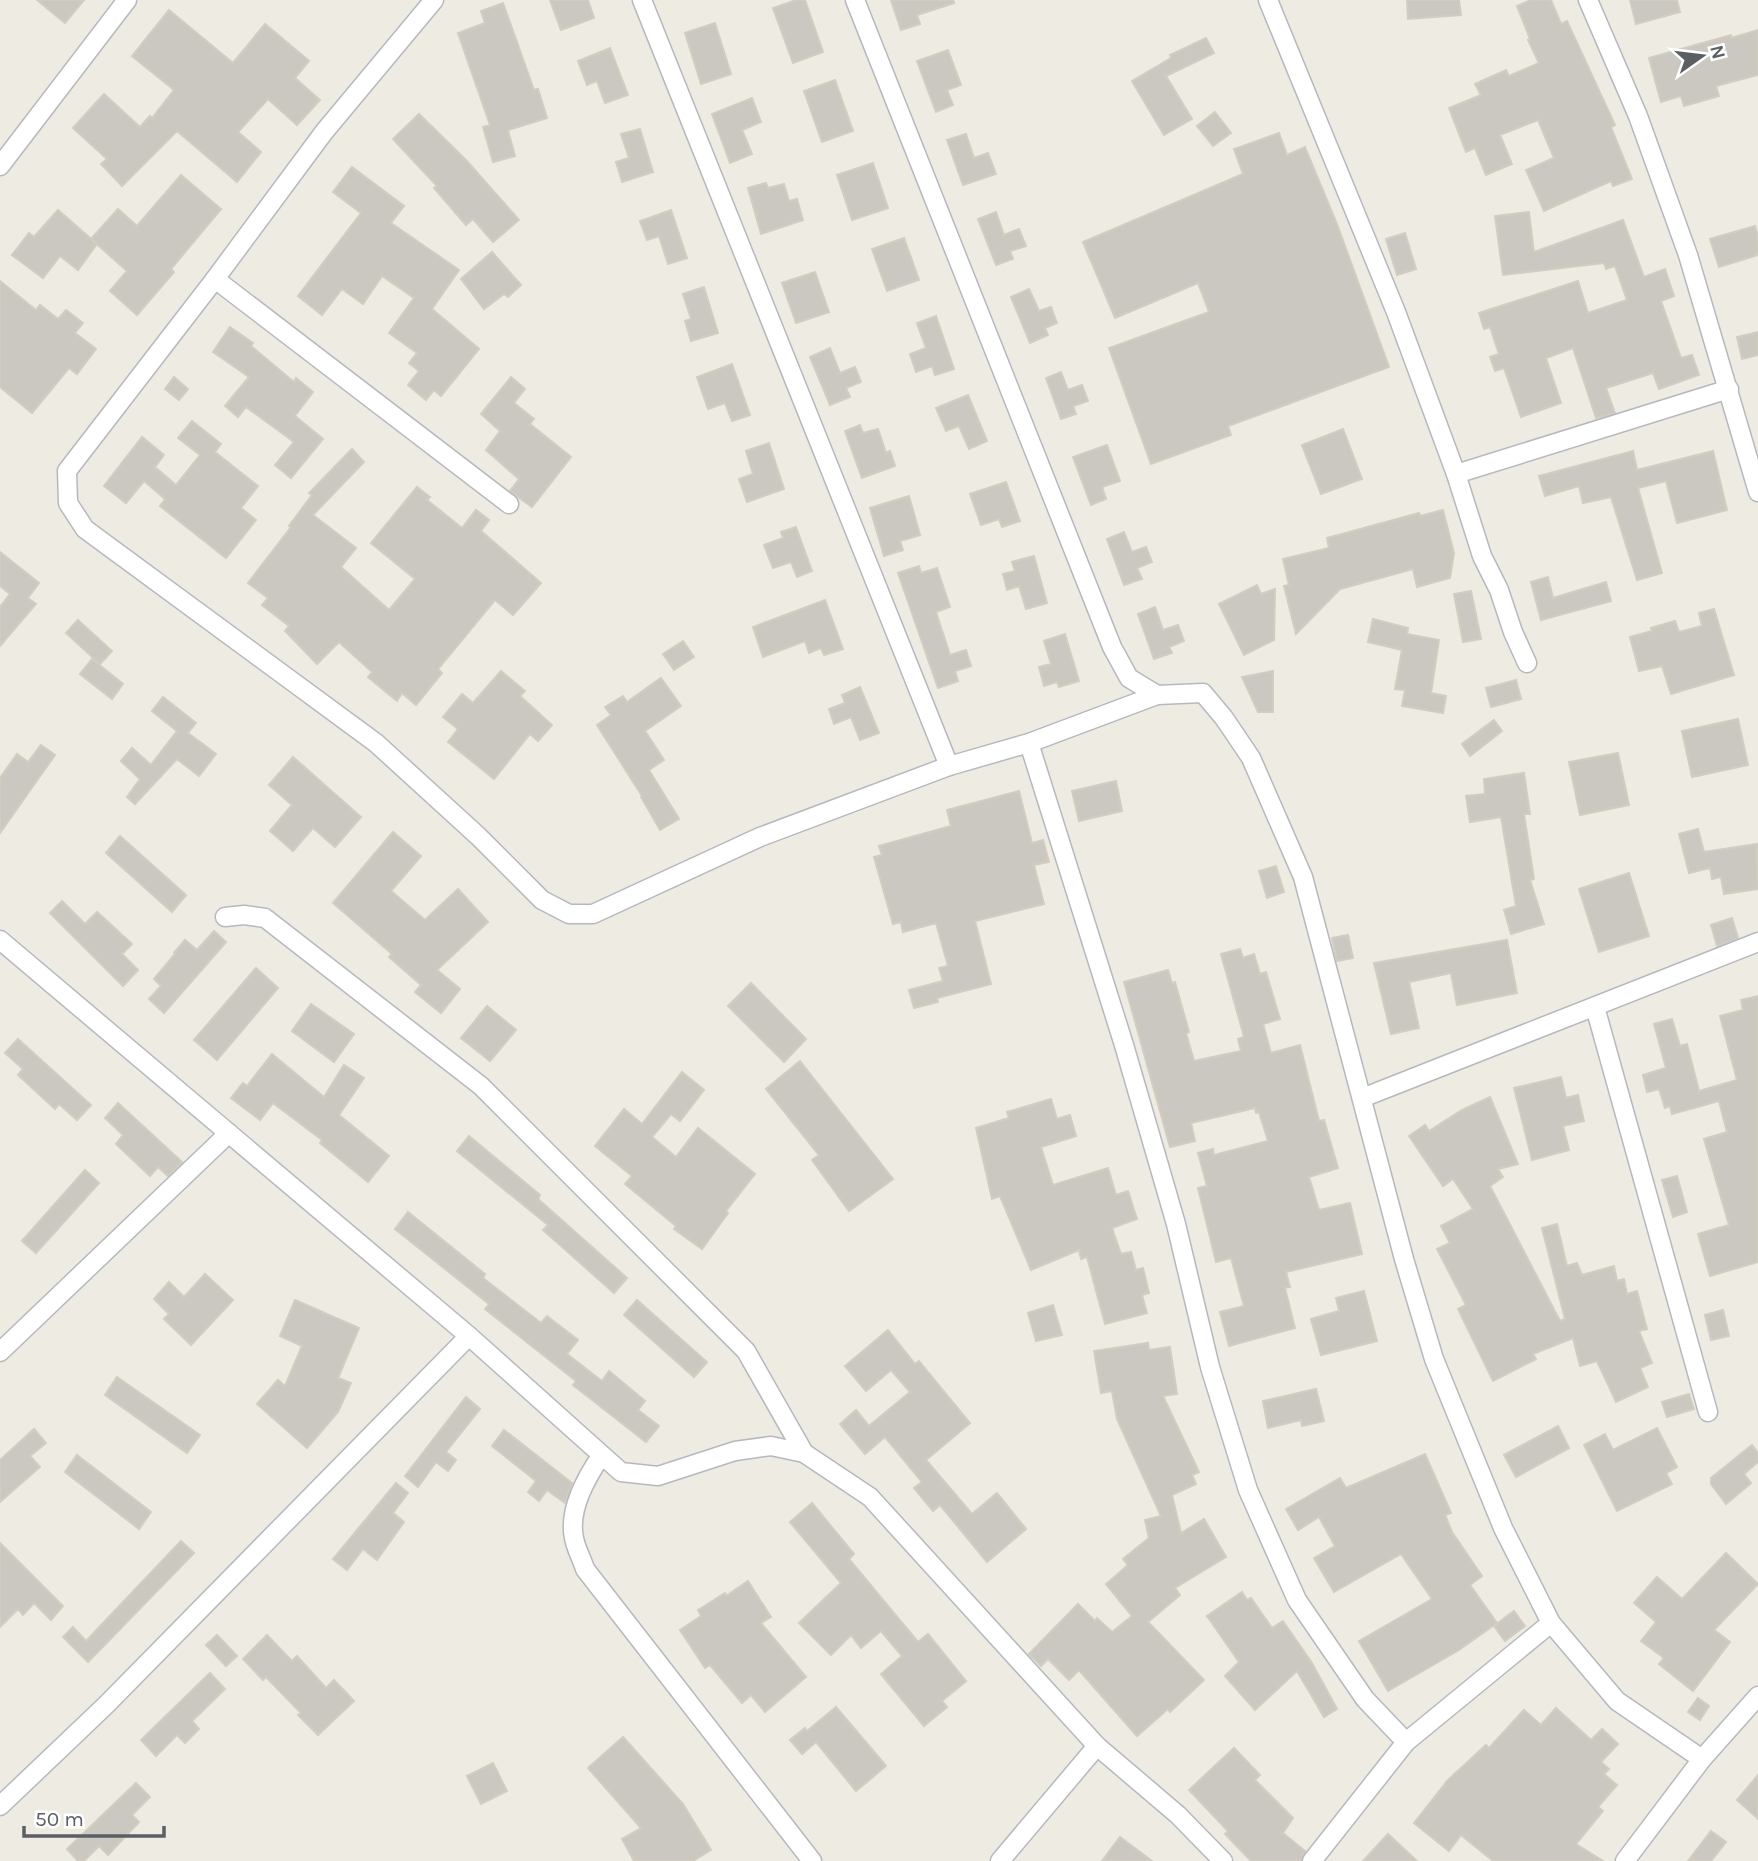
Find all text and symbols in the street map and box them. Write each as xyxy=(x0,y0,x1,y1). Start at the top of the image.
north arrow xyxy=(1667,21,1737,91)
text: N xyxy=(1705,43,1730,61)
scale bar xyxy=(24,1794,164,1838)
text: 50 m xyxy=(35,1807,84,1831)

